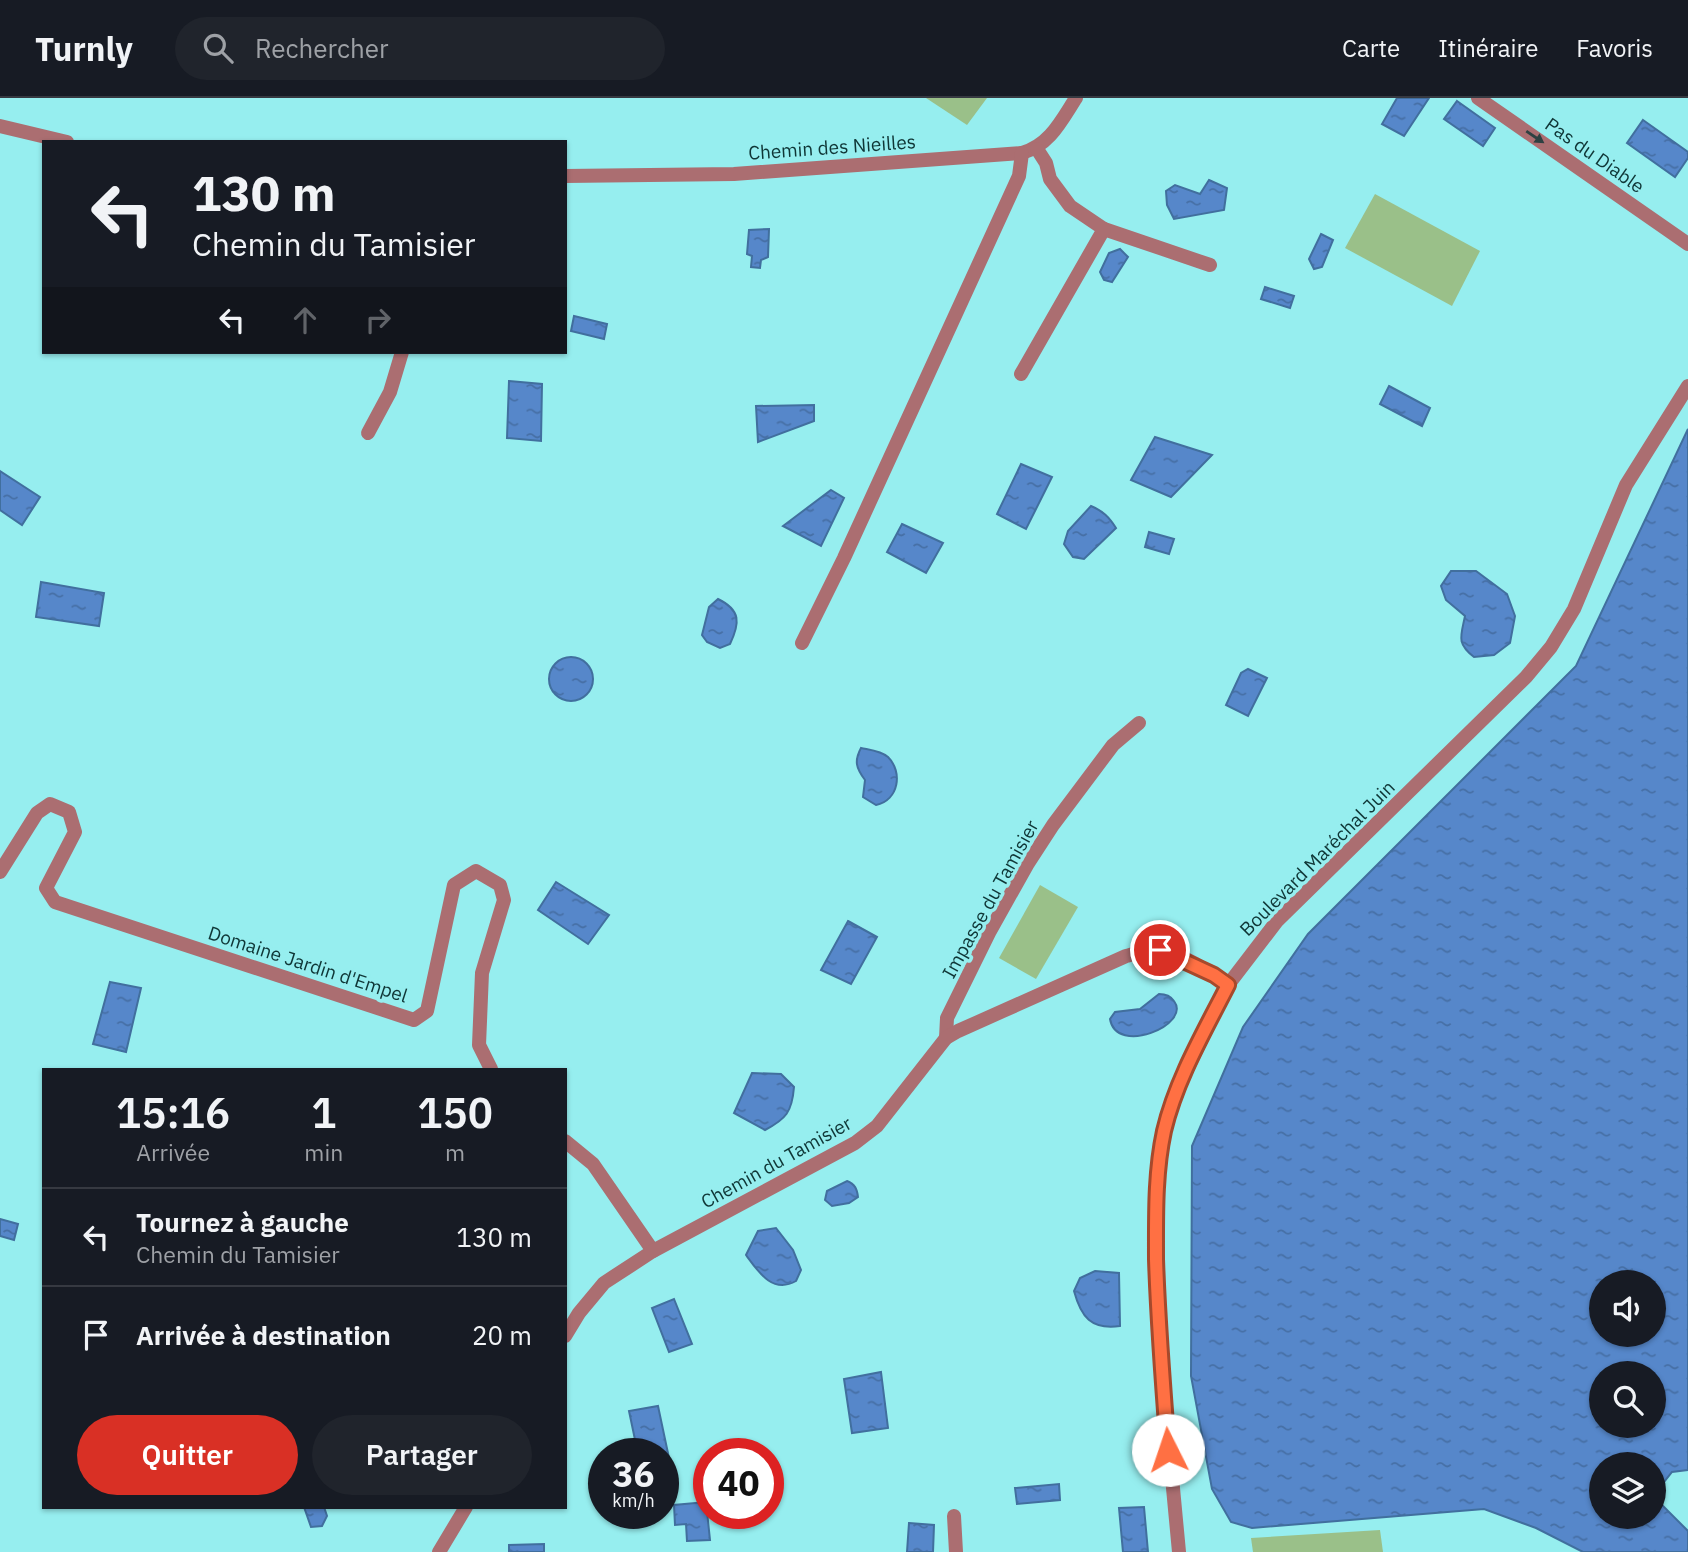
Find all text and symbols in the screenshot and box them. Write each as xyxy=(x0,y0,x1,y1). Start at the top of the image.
search box xyxy=(175,17,665,80)
text: Turnly xyxy=(35,27,133,70)
icon: search xyxy=(199,29,237,67)
text: Rechercher xyxy=(255,31,389,65)
text: Carte xyxy=(1342,32,1400,64)
text: Itinéraire xyxy=(1438,32,1538,64)
text: Favoris xyxy=(1576,32,1653,64)
street label: Pas du Diable xyxy=(1541,112,1649,198)
street label: Chemin des Nieilles xyxy=(747,129,917,165)
one-way arrow xyxy=(1525,130,1545,143)
text: 130 m xyxy=(192,161,336,224)
icon: left xyxy=(77,168,168,259)
text: Chemin du Tamisier xyxy=(192,223,476,265)
icon: left xyxy=(213,301,251,339)
icon: ahead xyxy=(286,301,324,339)
icon: right xyxy=(359,301,397,339)
street label: Boulevard Maréchal Juin xyxy=(1234,775,1400,941)
street label: Impasse du Tamisier xyxy=(937,816,1044,982)
street label: Domaine Jardin d'Empel xyxy=(205,920,411,1008)
pin xyxy=(1130,920,1190,980)
icon: arrive xyxy=(1141,931,1179,969)
text: 15:16 xyxy=(116,1085,230,1140)
text: 1 xyxy=(311,1085,336,1140)
text: 150 xyxy=(417,1085,493,1140)
street label: Chemin du Tamisier xyxy=(697,1111,855,1213)
text: Arrivée xyxy=(136,1137,210,1167)
text: min xyxy=(304,1137,343,1167)
text: m xyxy=(445,1137,465,1167)
text: Tournez à gauche xyxy=(136,1205,349,1239)
icon: left xyxy=(77,1218,115,1256)
text: 130 m xyxy=(456,1220,532,1254)
text: Chemin du Tamisier xyxy=(136,1239,340,1269)
map controls xyxy=(1589,1270,1666,1529)
button: sound xyxy=(1589,1270,1666,1347)
icon: arrive xyxy=(77,1316,115,1354)
text: Arrivée à destination xyxy=(136,1318,391,1352)
text: 20 m xyxy=(472,1318,532,1352)
button: search xyxy=(1589,1361,1666,1438)
position arrow xyxy=(1131,1413,1205,1487)
button: Quitter xyxy=(77,1415,298,1495)
button: Partager xyxy=(312,1415,532,1495)
speed limit sign: 40 xyxy=(693,1438,784,1529)
text: 36 xyxy=(612,1451,655,1497)
button: layers xyxy=(1589,1452,1666,1529)
text: km/h xyxy=(612,1489,655,1512)

